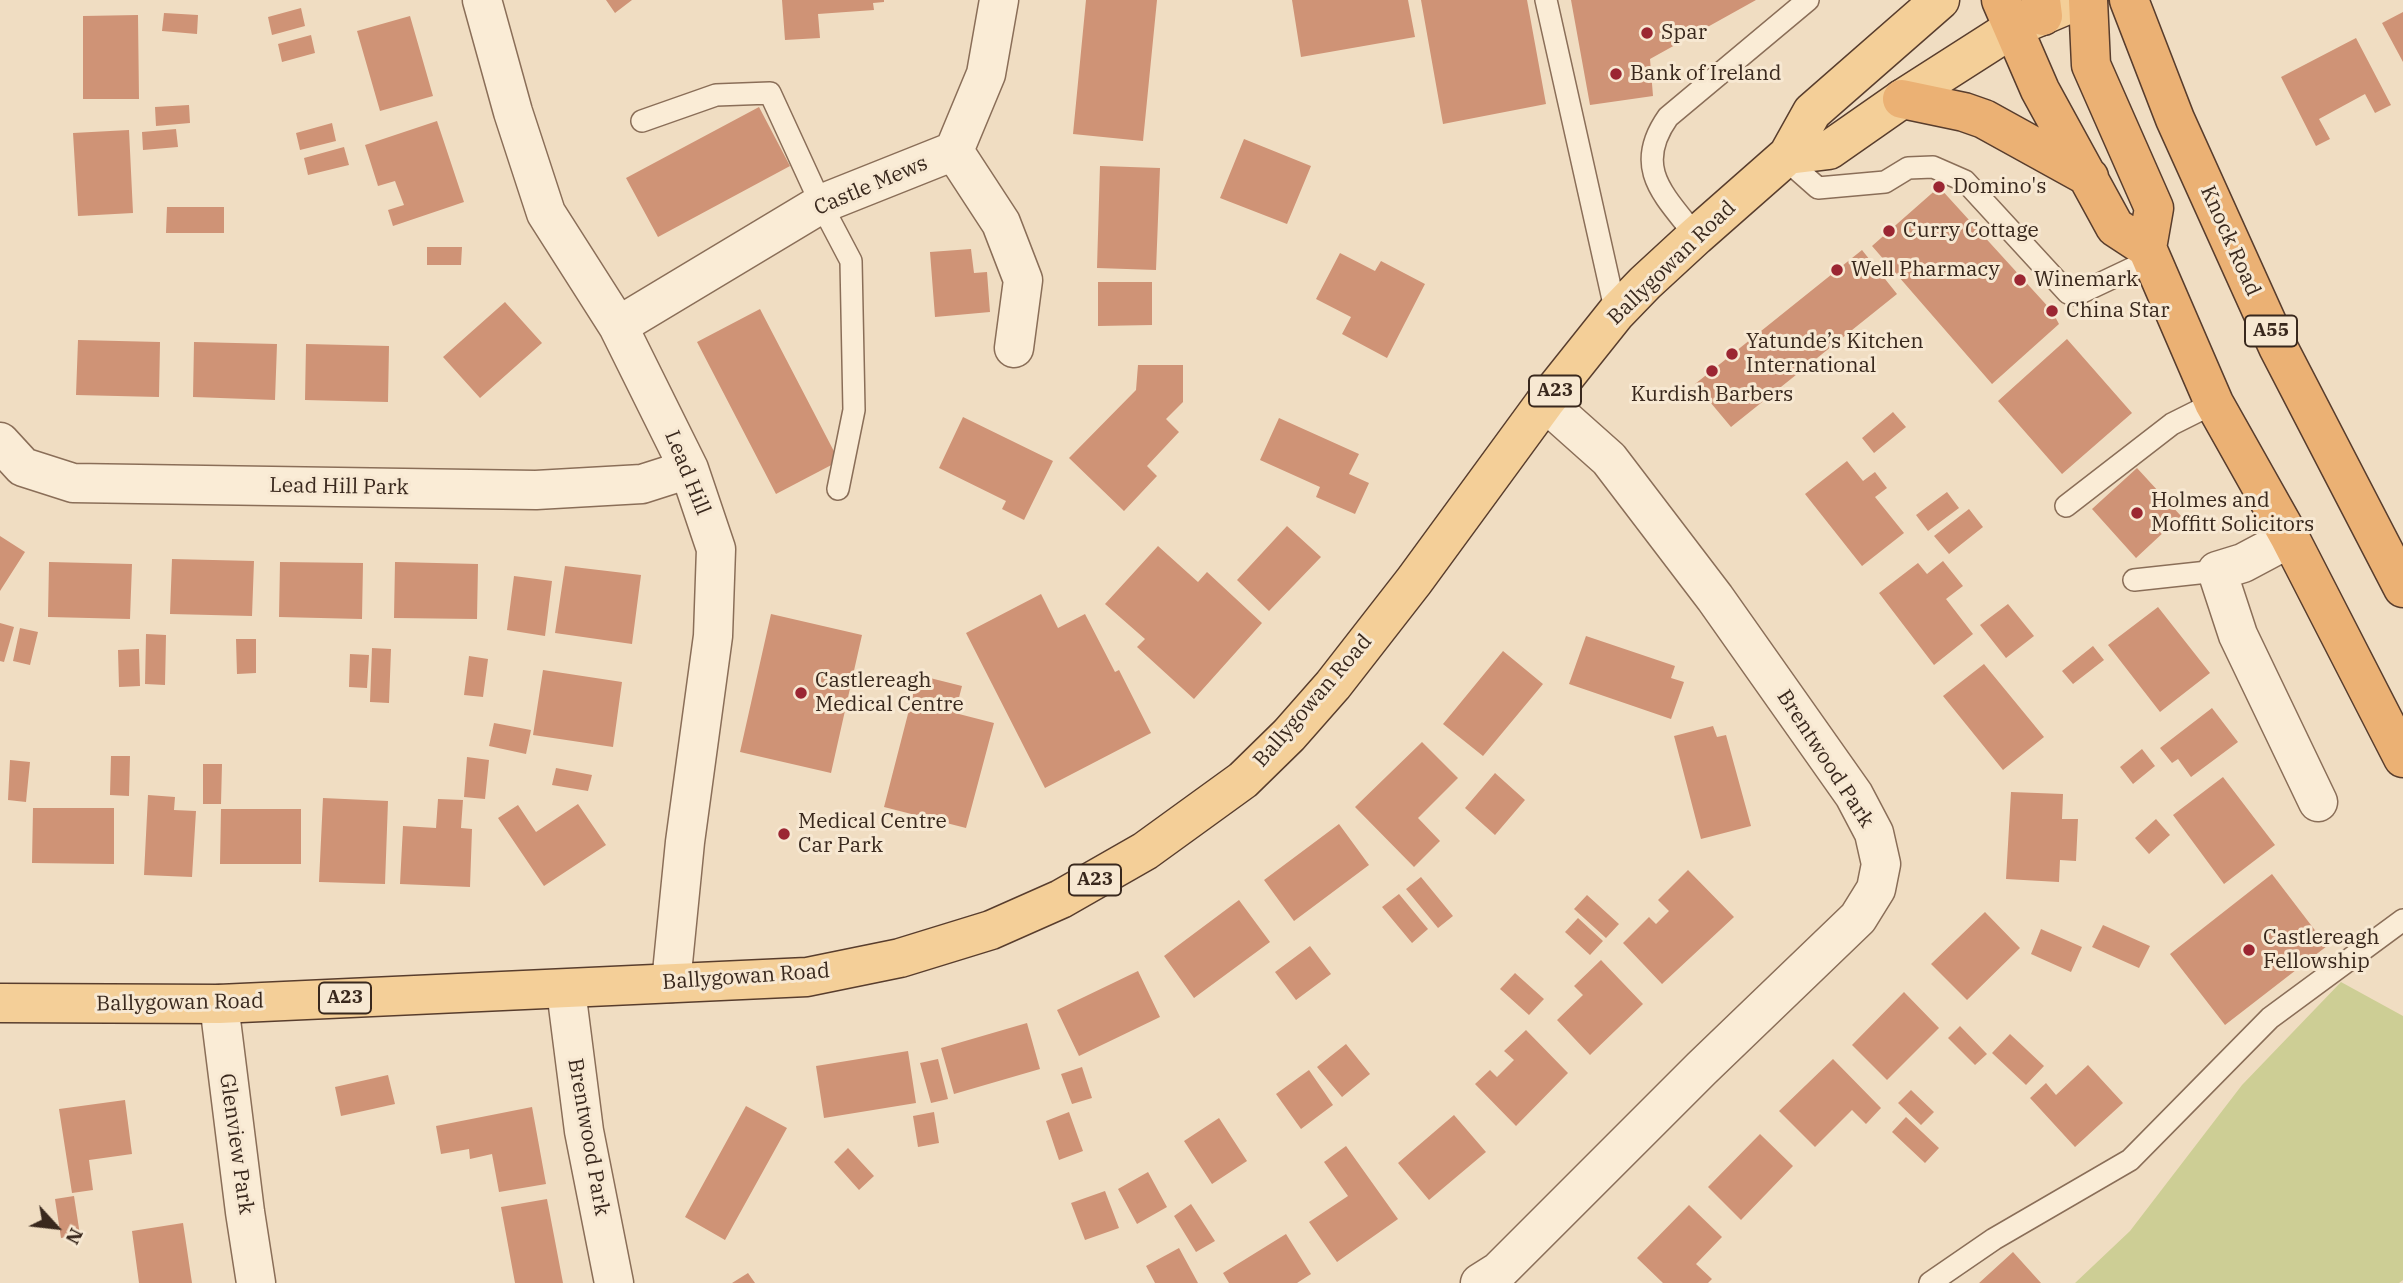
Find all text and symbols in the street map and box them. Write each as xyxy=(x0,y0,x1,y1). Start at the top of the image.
place label: Spar xyxy=(1661,20,1707,46)
marker: Spar xyxy=(1639,25,1655,41)
place label: Bank of Ireland xyxy=(1630,61,1782,87)
marker: Bank of Ireland xyxy=(1608,66,1624,82)
street label: Castle Mews xyxy=(810,151,932,221)
place label: Domino's xyxy=(1953,174,2046,200)
marker: Domino's xyxy=(1931,179,1947,195)
street label: Knock Road xyxy=(2194,182,2266,300)
street label: Ballygowan Road xyxy=(1603,196,1741,330)
place label: Curry Cottage xyxy=(1903,218,2039,244)
marker: Curry Cottage xyxy=(1881,223,1897,239)
place label: Well Pharmacy xyxy=(1851,257,2000,283)
marker: Well Pharmacy xyxy=(1829,262,1845,278)
place label: Winemark xyxy=(2034,267,2138,293)
marker: Winemark xyxy=(2012,272,2028,288)
place label: China Star xyxy=(2066,298,2170,324)
marker: China Star xyxy=(2044,303,2060,319)
road number: A55 xyxy=(2245,316,2297,346)
place label: Yatunde’s Kitchen International xyxy=(1746,329,1924,379)
marker: Yatunde’s Kitchen International xyxy=(1724,346,1740,362)
marker: Kurdish Barbers xyxy=(1704,363,1720,379)
road number: A23 xyxy=(1529,376,1581,406)
place label: Kurdish Barbers xyxy=(1631,382,1793,408)
street label: Lead Hill xyxy=(659,427,715,519)
street label: Lead Hill Park xyxy=(269,473,409,501)
place label: Holmes and Moffitt Solicitors xyxy=(2151,488,2314,538)
marker: Holmes and Moffitt Solicitors xyxy=(2129,505,2145,521)
street label: Ballygowan Road xyxy=(1248,629,1378,773)
place label: Castlereagh Medical Centre xyxy=(815,668,964,718)
marker: Castlereagh Medical Centre xyxy=(793,685,809,701)
street label: Brentwood Park xyxy=(1771,685,1879,833)
place label: Medical Centre Car Park xyxy=(798,809,947,859)
marker: Medical Centre Car Park xyxy=(776,826,792,842)
road number: A23 xyxy=(1069,864,1121,895)
place label: Castlereagh Fellowship xyxy=(2263,925,2380,975)
marker: Castlereagh Fellowship xyxy=(2241,942,2257,958)
street label: Ballygowan Road xyxy=(661,959,831,995)
road number: A23 xyxy=(319,982,371,1014)
street label: Ballygowan Road xyxy=(96,989,264,1017)
street label: Brentwood Park xyxy=(562,1056,614,1218)
street label: Glenview Park xyxy=(214,1072,258,1216)
north arrow xyxy=(21,1192,91,1262)
text: N xyxy=(61,1224,89,1249)

